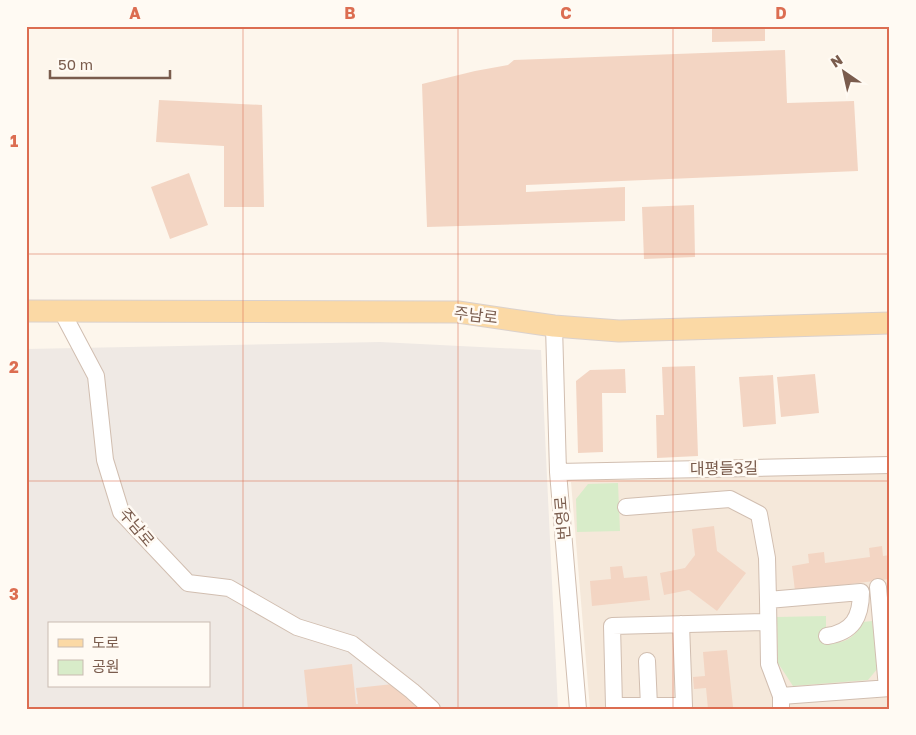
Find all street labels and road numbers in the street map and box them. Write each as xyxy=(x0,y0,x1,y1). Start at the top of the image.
street label: 주남로 xyxy=(453,302,499,328)
street label: 대평들3길 xyxy=(690,457,758,479)
street label: 번영로 xyxy=(550,495,574,541)
street label: 주남로 xyxy=(115,504,159,551)

